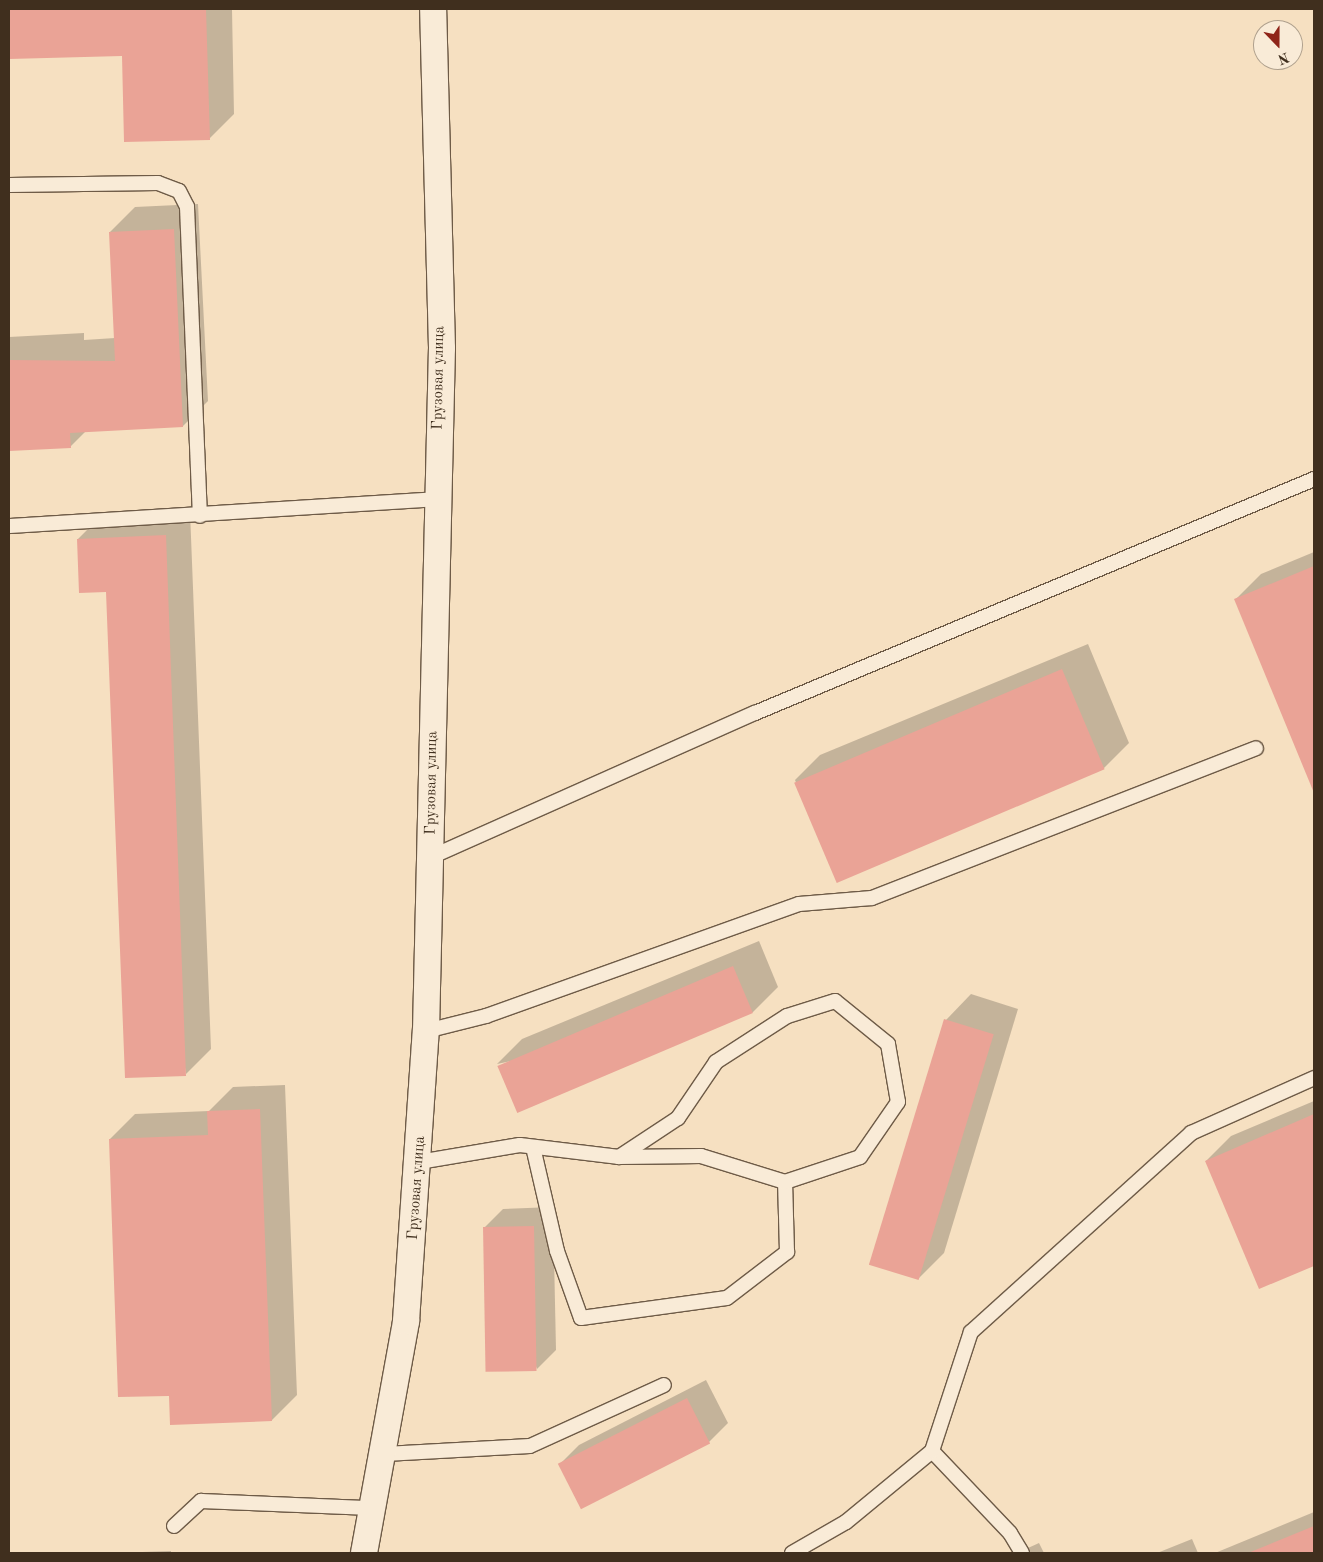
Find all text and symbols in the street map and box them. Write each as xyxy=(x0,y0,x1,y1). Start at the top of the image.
north arrow xyxy=(1253,20,1303,70)
text: N xyxy=(1276,49,1291,66)
street label: Грузовая улица xyxy=(429,326,449,430)
street label: Грузовая улица xyxy=(422,731,442,835)
street label: Грузовая улица xyxy=(404,1135,430,1241)

